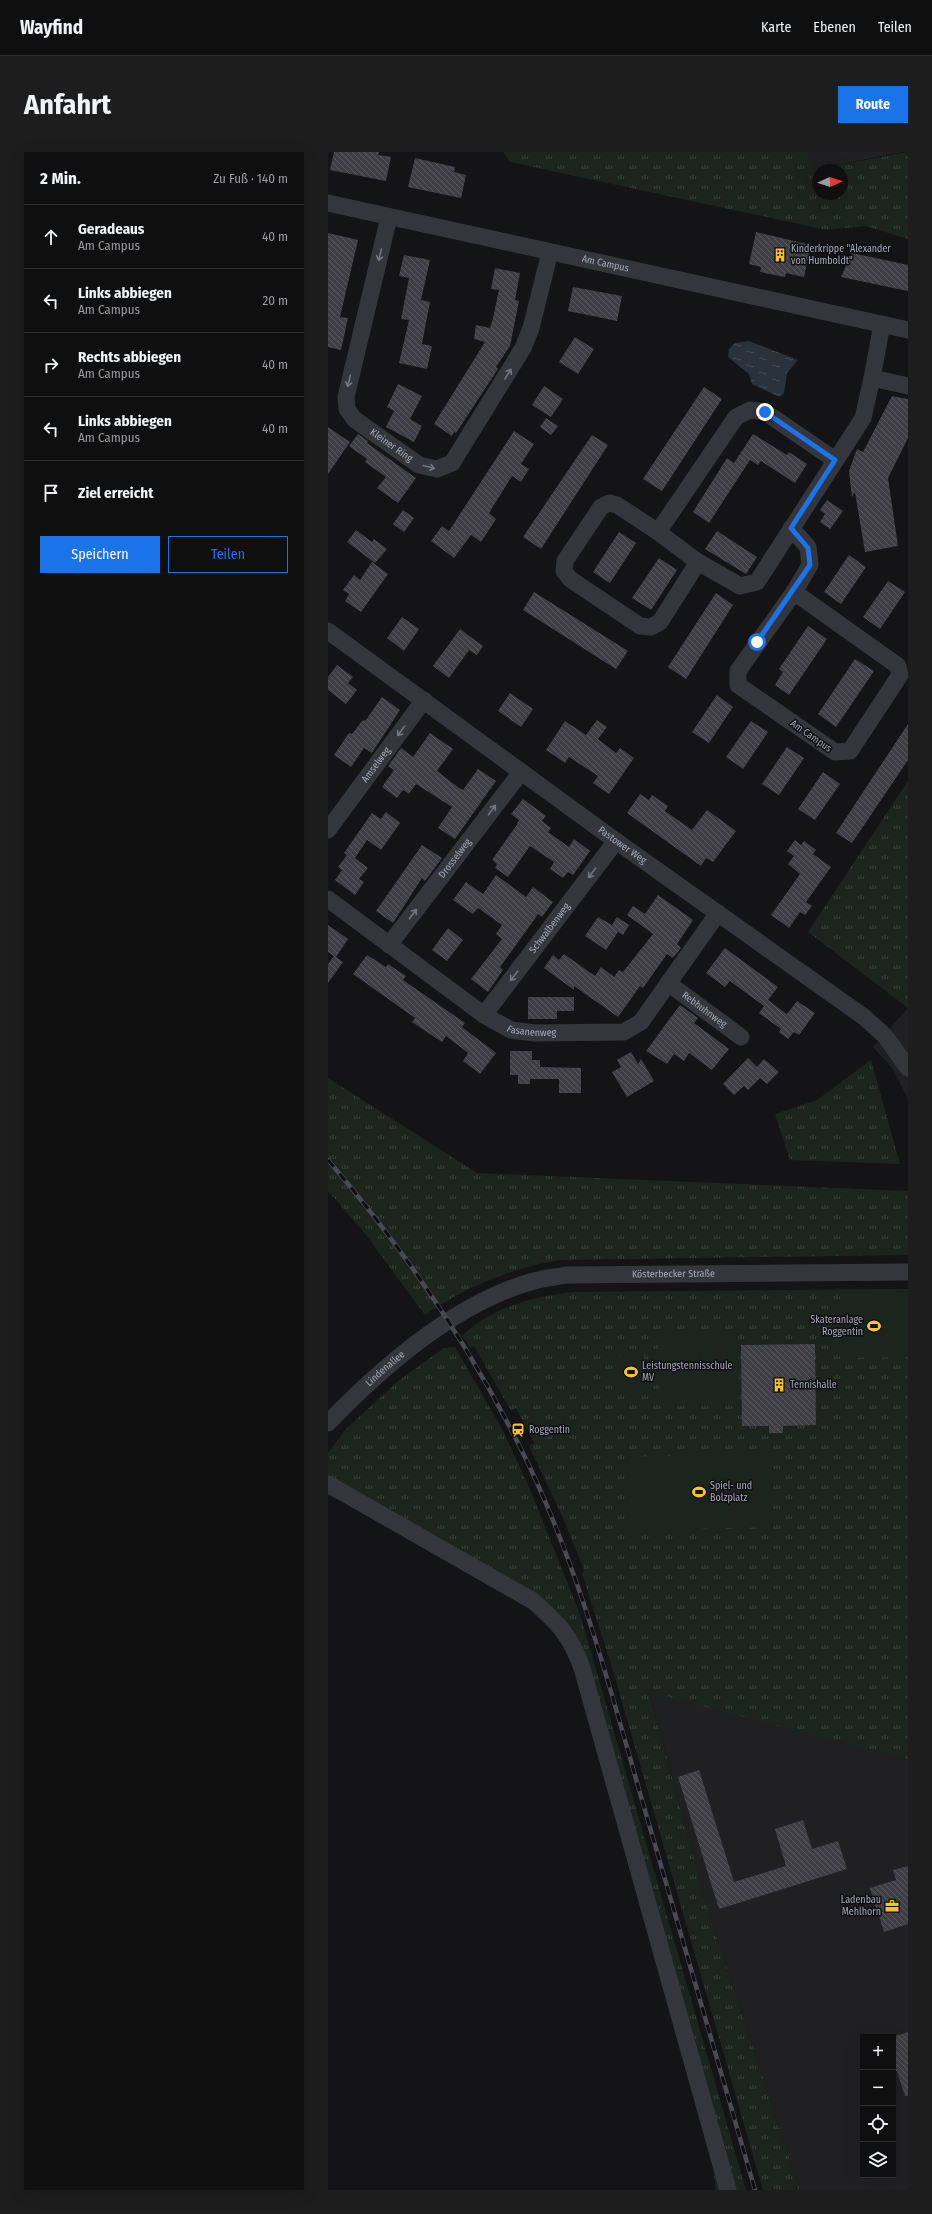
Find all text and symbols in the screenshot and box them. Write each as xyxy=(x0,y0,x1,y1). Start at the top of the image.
text: Wayfind xyxy=(20,16,83,39)
text: Karte xyxy=(761,19,791,36)
text: Ebenen xyxy=(813,19,856,36)
text: Teilen xyxy=(878,19,912,36)
button: Route xyxy=(838,86,908,123)
text: Anfahrt xyxy=(24,88,111,121)
north arrow xyxy=(812,164,848,200)
text: 2 Min. xyxy=(40,168,81,189)
text: Zu Fuß · 140 m xyxy=(213,171,288,186)
text: Geradeaus xyxy=(78,220,144,238)
icon: ahead xyxy=(40,226,62,248)
text: 40 m xyxy=(262,229,288,244)
text: Am Campus xyxy=(78,238,140,253)
place label: Kinderkrippe "Alexander von Humboldt" xyxy=(791,243,891,267)
building icon: Kinderkrippe "Alexander von Humboldt" xyxy=(772,247,788,263)
one-way arrow xyxy=(375,248,383,261)
street label: Am Campus xyxy=(581,253,630,275)
text: Links abbiegen xyxy=(78,284,172,302)
icon: left xyxy=(40,290,62,312)
text: 20 m xyxy=(262,293,288,308)
text: Am Campus xyxy=(78,302,140,317)
text: Rechts abbiegen xyxy=(78,348,181,366)
icon: right xyxy=(40,354,62,376)
text: 40 m xyxy=(262,357,288,372)
text: Am Campus xyxy=(78,366,140,381)
one-way arrow xyxy=(503,368,512,379)
one-way arrow xyxy=(345,374,353,387)
route end xyxy=(756,403,774,421)
text: Links abbiegen xyxy=(78,412,172,430)
icon: left xyxy=(40,418,62,440)
text: 40 m xyxy=(262,421,288,436)
street label: Kleiner Ring xyxy=(368,426,415,465)
text: Am Campus xyxy=(78,430,140,445)
one-way arrow xyxy=(422,464,435,471)
icon: arrive xyxy=(40,482,62,504)
text: Ziel erreicht xyxy=(78,484,153,502)
button: Speichern xyxy=(40,536,160,573)
button: Teilen xyxy=(168,536,288,573)
route start xyxy=(748,633,766,651)
street label: Am Campus xyxy=(788,717,834,755)
one-way arrow xyxy=(397,726,405,737)
street label: Amselweg xyxy=(359,745,393,785)
one-way arrow xyxy=(487,805,496,816)
street label: Pastower Weg xyxy=(596,824,649,867)
street label: Drosselweg xyxy=(436,836,474,880)
one-way arrow xyxy=(588,867,597,878)
street label: Schwalbenweg xyxy=(527,900,573,956)
one-way arrow xyxy=(409,908,417,919)
one-way arrow xyxy=(510,970,518,981)
street label: Rebhuhnweg xyxy=(679,989,729,1030)
street label: Fasanenweg xyxy=(505,1023,557,1039)
street label: Kösterbecker Straße xyxy=(632,1268,715,1280)
place label: Skateranlage Roggentin xyxy=(810,1314,863,1338)
sports icon: Skateranlage Roggentin xyxy=(866,1318,882,1334)
street label: Lindenallee xyxy=(363,1348,407,1389)
place label: Leistungstennisschule MV xyxy=(642,1360,733,1384)
sports icon: Leistungstennisschule MV xyxy=(623,1364,639,1380)
building icon: Tennishalle xyxy=(771,1377,787,1393)
place label: Tennishalle xyxy=(790,1379,837,1391)
station icon: Roggentin xyxy=(510,1422,526,1438)
place label: Roggentin xyxy=(529,1424,570,1436)
place label: Spiel- und Bolzplatz xyxy=(710,1480,752,1504)
sports icon: Spiel- und Bolzplatz xyxy=(691,1484,707,1500)
place label: Ladenbau Mehlhorn xyxy=(841,1894,881,1918)
office icon: Ladenbau Mehlhorn xyxy=(884,1898,900,1914)
map controls xyxy=(860,2034,896,2178)
button: + xyxy=(860,2034,896,2070)
button: − xyxy=(860,2070,896,2106)
button: locate xyxy=(860,2106,896,2142)
button: layers xyxy=(860,2142,896,2178)

